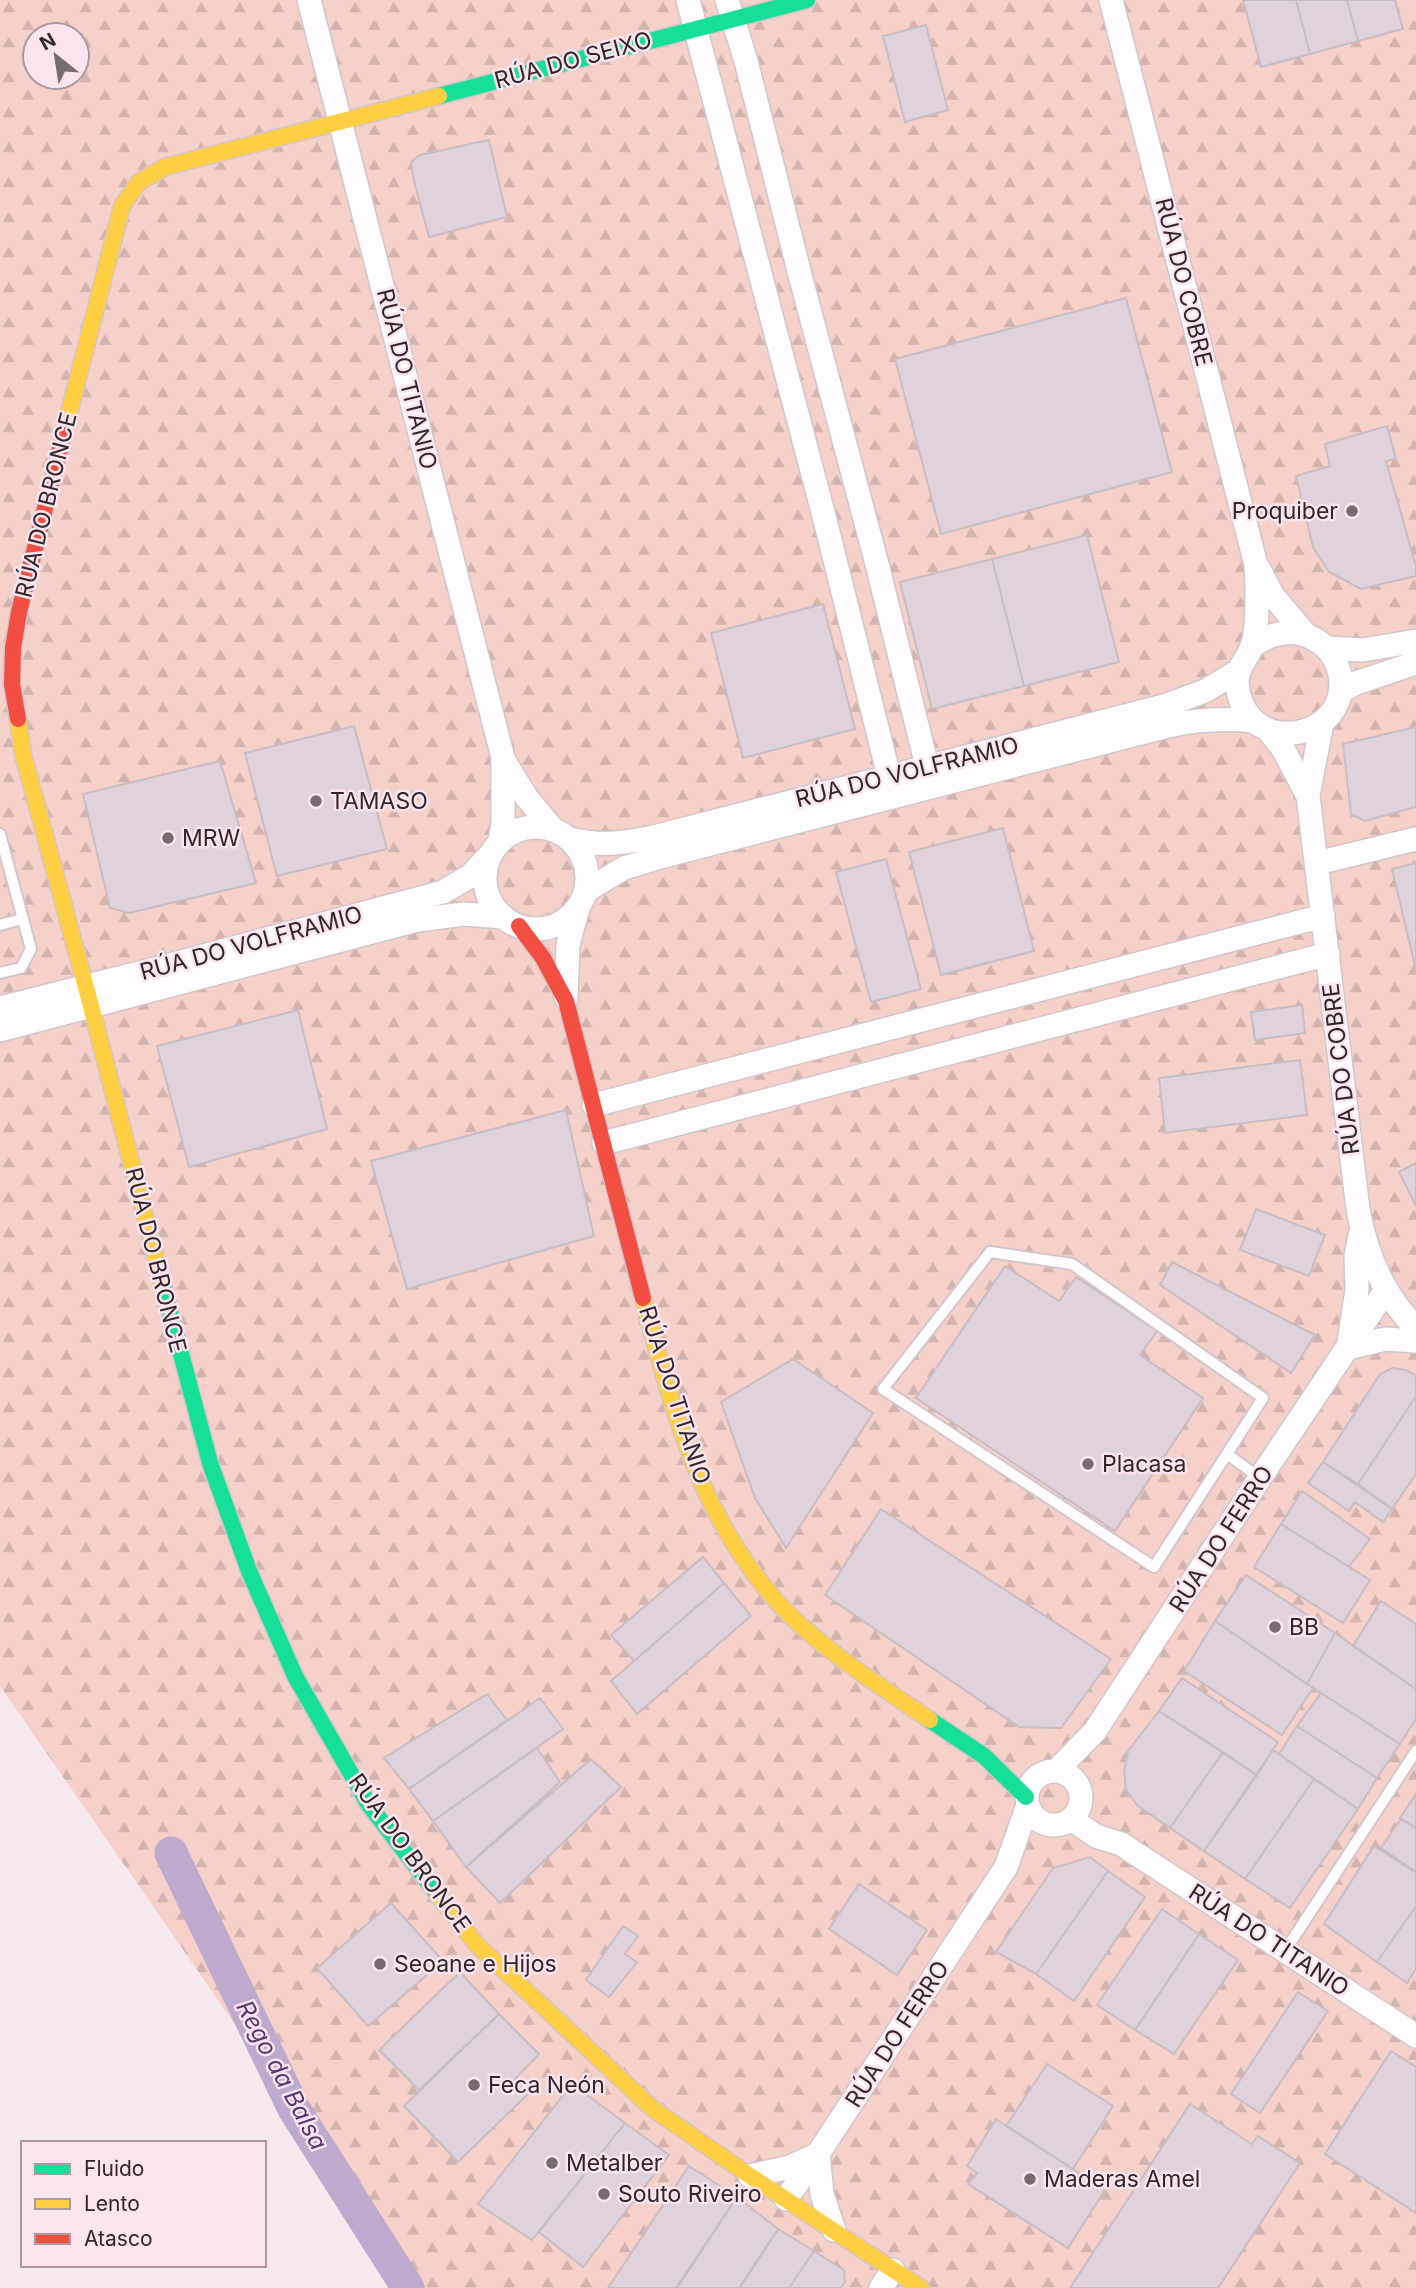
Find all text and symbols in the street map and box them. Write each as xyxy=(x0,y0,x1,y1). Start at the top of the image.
north arrow xyxy=(21,21,91,91)
street label: RÚA DO SEIXO xyxy=(491,26,655,94)
text: N xyxy=(36,28,60,55)
street label: RÚA DO COBRE xyxy=(1150,195,1218,369)
street label: RÚA DO TITANIO xyxy=(371,286,443,472)
street label: RÚA DO BRONCE xyxy=(9,410,83,600)
place label: Proquiber xyxy=(1232,497,1338,525)
marker: Proquiber xyxy=(1344,503,1360,519)
street label: RÚA DO VOLFRAMIO xyxy=(793,731,1021,813)
place label: TAMASO xyxy=(330,787,428,815)
marker: TAMASO xyxy=(308,793,324,809)
place label: MRW xyxy=(182,824,241,852)
marker: MRW xyxy=(160,830,176,846)
street label: RÚA DO VOLFRAMIO xyxy=(137,900,365,986)
street label: RÚA DO COBRE xyxy=(1317,982,1365,1156)
street label: RÚA DO BRONCE xyxy=(119,1165,193,1355)
street label: RÚA DO TITANIO xyxy=(633,1303,717,1487)
place label: Placasa xyxy=(1102,1450,1187,1478)
marker: Placasa xyxy=(1080,1456,1096,1472)
street label: RÚA DO FERRO xyxy=(1163,1460,1279,1618)
place label: BB xyxy=(1289,1613,1319,1641)
marker: BB xyxy=(1267,1619,1283,1635)
street label: RÚA DO BRONCE xyxy=(343,1768,477,1938)
street label: RÚA DO TITANIO xyxy=(1184,1878,1354,2002)
place label: Seoane e Hijos xyxy=(394,1950,557,1978)
street label: RÚA DO FERRO xyxy=(839,1955,955,2113)
marker: Seoane e Hijos xyxy=(372,1956,388,1972)
water label: Rego da Balsa xyxy=(231,1996,333,2154)
place label: Feca Neón xyxy=(488,2071,605,2099)
marker: Feca Neón xyxy=(466,2077,482,2093)
legend xyxy=(21,2141,266,2267)
place label: Metalber xyxy=(566,2149,663,2177)
marker: Metalber xyxy=(544,2155,560,2171)
text: Fluido xyxy=(84,2156,144,2181)
place label: Maderas Amel xyxy=(1044,2165,1200,2193)
marker: Maderas Amel xyxy=(1022,2171,1038,2187)
place label: Souto Riveiro xyxy=(618,2180,762,2208)
marker: Souto Riveiro xyxy=(596,2186,612,2202)
text: Lento xyxy=(84,2191,140,2216)
text: Atasco xyxy=(84,2226,153,2251)

